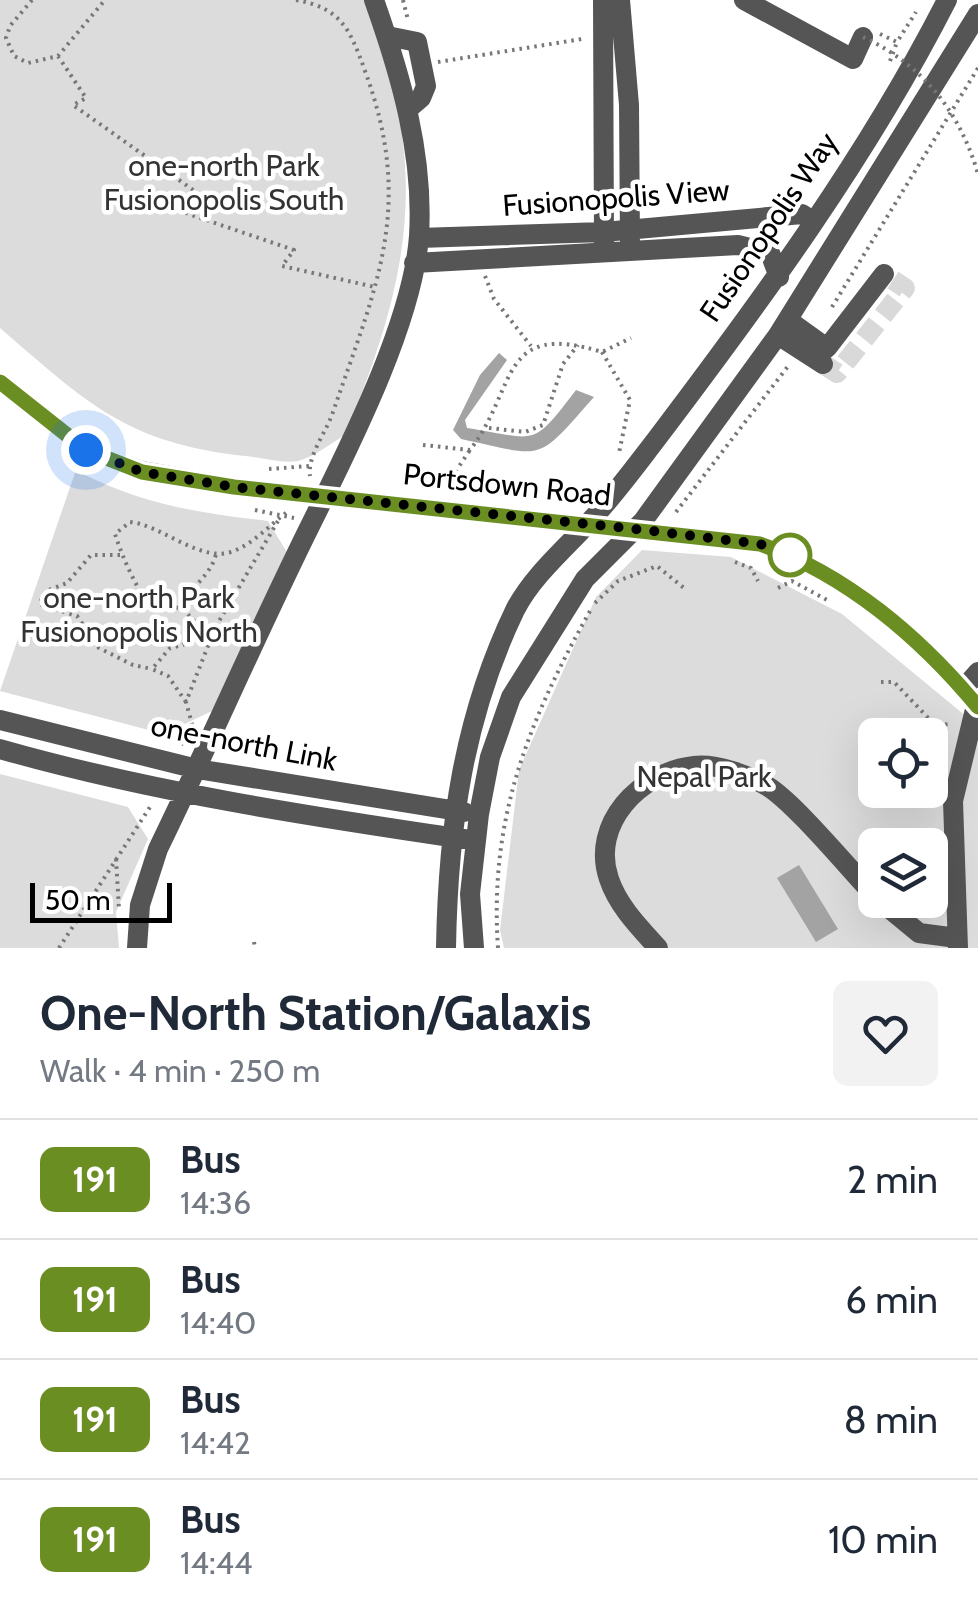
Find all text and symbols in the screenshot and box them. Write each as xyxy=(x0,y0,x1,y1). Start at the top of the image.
street label: Fusionopolis Way xyxy=(692,125,846,329)
park label: one-north Park Fusionopolis South xyxy=(104,147,344,218)
street label: Fusionopolis View xyxy=(501,171,731,224)
your location xyxy=(61,425,111,475)
street label: Portsdown Road xyxy=(401,455,613,514)
unlabelled marker xyxy=(769,534,811,576)
park label: one-north Park Fusionopolis North xyxy=(20,579,258,650)
street label: one-north Link xyxy=(148,706,341,779)
map controls xyxy=(858,718,948,918)
button: locate xyxy=(858,718,948,808)
park label: Nepal Park xyxy=(636,758,772,795)
button: layers xyxy=(858,828,948,918)
scale bar xyxy=(30,878,172,923)
text: 50 m xyxy=(45,883,111,917)
button: heart xyxy=(833,981,938,1086)
text: One-North Station/Galaxis xyxy=(40,984,591,1042)
text: Walk · 4 min · 250 m xyxy=(40,1051,320,1090)
text: Bus xyxy=(180,1136,241,1183)
text: 2 min xyxy=(847,1156,938,1203)
text: 191 xyxy=(72,1158,118,1201)
text: 14:36 xyxy=(180,1183,251,1222)
text: Bus xyxy=(180,1256,241,1303)
text: 6 min xyxy=(845,1276,938,1323)
text: 191 xyxy=(72,1278,118,1321)
text: 14:40 xyxy=(180,1303,256,1342)
text: Bus xyxy=(180,1376,241,1423)
text: 8 min xyxy=(844,1396,938,1443)
text: 191 xyxy=(72,1398,118,1441)
text: 14:42 xyxy=(180,1423,251,1462)
text: Bus xyxy=(180,1496,241,1543)
text: 10 min xyxy=(828,1516,938,1563)
text: 191 xyxy=(72,1518,118,1561)
text: 14:44 xyxy=(180,1543,253,1582)

